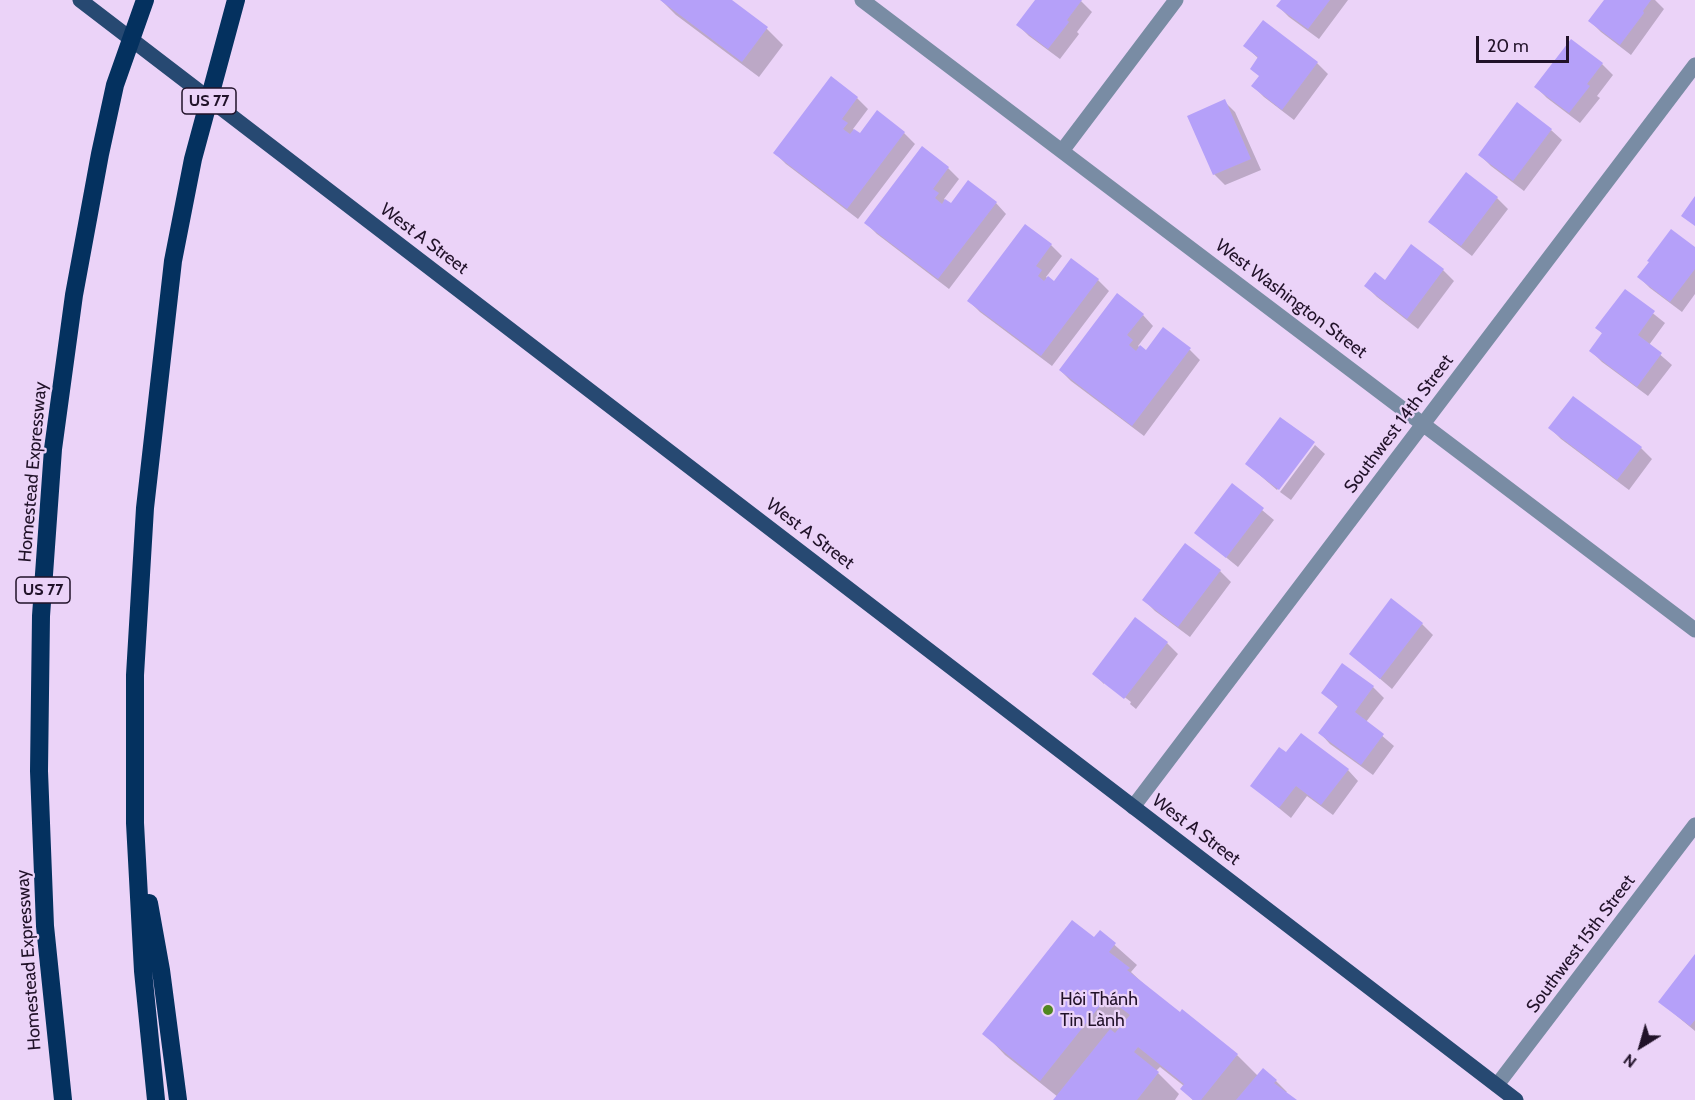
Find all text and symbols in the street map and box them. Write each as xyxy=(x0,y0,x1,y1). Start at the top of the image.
scale bar xyxy=(1479,24,1572,62)
text: 20 m xyxy=(1487,35,1529,57)
road number: US 77 xyxy=(182,88,236,114)
street label: West A Street xyxy=(376,199,472,279)
street label: West Washington Street xyxy=(1211,235,1371,363)
street label: Southwest 14th Street xyxy=(1340,351,1458,497)
street label: Homestead Expressway xyxy=(14,381,52,563)
street label: West A Street xyxy=(762,494,858,574)
road number: US 77 xyxy=(16,577,70,603)
street label: West A Street xyxy=(1148,790,1244,870)
street label: Homestead Expressway xyxy=(12,869,46,1051)
street label: Southwest 15th Street xyxy=(1522,871,1640,1017)
place label: Hôi Thánh Tin Lành xyxy=(1060,989,1138,1032)
marker: Hôi Thánh Tin Lành xyxy=(1041,1003,1055,1017)
north arrow xyxy=(1611,1016,1671,1076)
text: N xyxy=(1620,1050,1640,1072)

